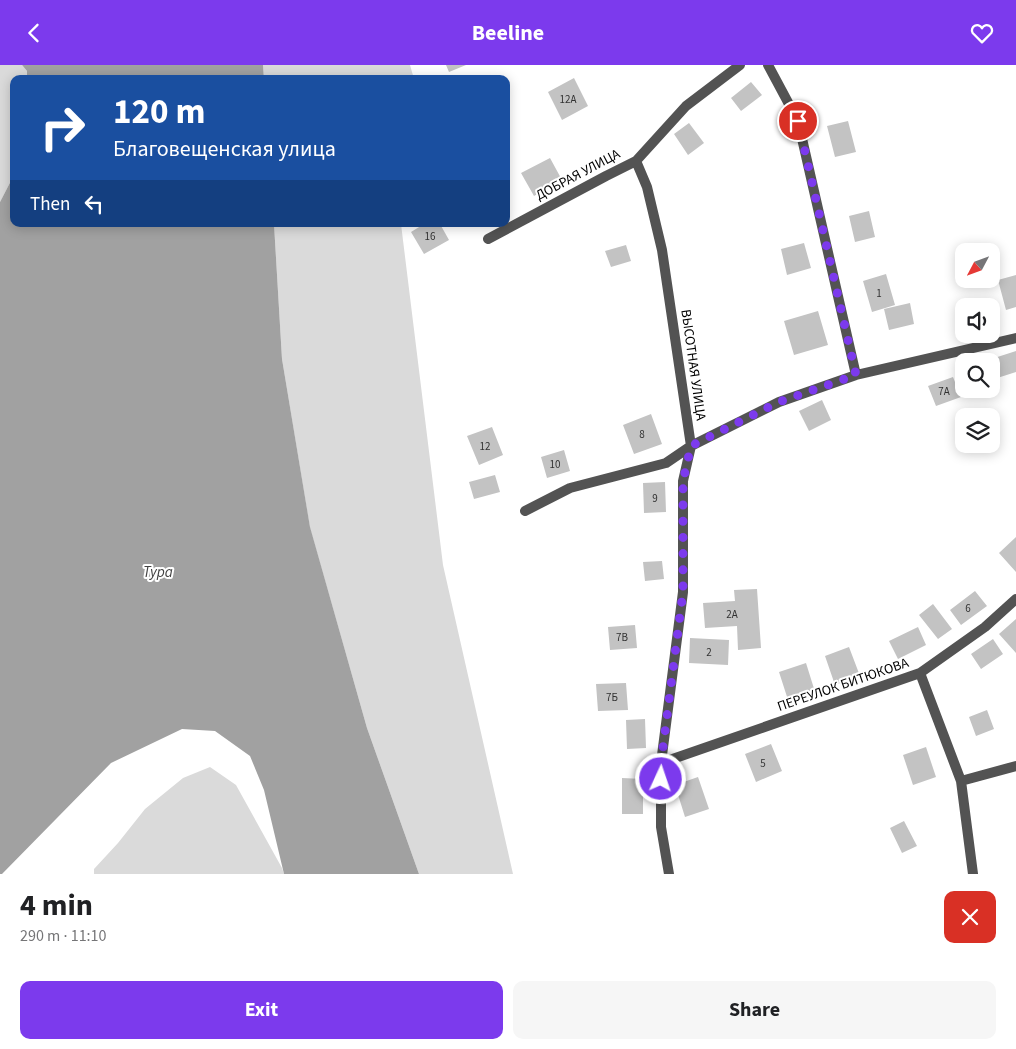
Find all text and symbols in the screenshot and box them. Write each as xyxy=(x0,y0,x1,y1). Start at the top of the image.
text: Beeline xyxy=(472,17,544,49)
icon: back xyxy=(20,19,48,47)
icon: heart xyxy=(968,19,996,47)
text: 120 m xyxy=(113,87,205,137)
house number: 12А xyxy=(560,92,576,107)
icon: right xyxy=(30,95,95,160)
pin xyxy=(777,100,819,142)
icon: arrive xyxy=(784,107,812,135)
text: Благовещенская улица xyxy=(113,133,336,165)
street label: ДОБРАЯ УЛИЦА xyxy=(532,144,624,206)
icon: left xyxy=(80,190,108,218)
text: Then xyxy=(30,191,70,218)
house number: 16 xyxy=(425,229,436,244)
north arrow xyxy=(955,243,1000,287)
map controls xyxy=(955,243,1000,453)
house number: 1 xyxy=(876,286,882,301)
button: sound xyxy=(955,298,1000,343)
street label: ВЫСОТНАЯ УЛИЦА xyxy=(675,308,711,422)
button: search xyxy=(955,353,1000,398)
house number: 7А xyxy=(938,384,950,399)
button: layers xyxy=(955,408,1000,453)
house number: 8 xyxy=(639,427,645,442)
house number: 12 xyxy=(480,439,490,454)
house number: 10 xyxy=(550,457,560,472)
house number: 9 xyxy=(652,491,658,506)
water label: Тура xyxy=(143,562,173,583)
house number: 6 xyxy=(965,601,971,616)
house number: 2А xyxy=(726,607,738,622)
house number: 7В xyxy=(616,630,628,645)
house number: 2 xyxy=(706,645,712,660)
street label: ПЕРЕУЛОК БИТЮКОВА xyxy=(775,653,912,717)
house number: 7Б xyxy=(606,690,618,705)
position arrow xyxy=(634,752,686,804)
house number: 5 xyxy=(760,756,766,771)
text: 4 min xyxy=(20,884,93,927)
button: close xyxy=(944,891,996,943)
text: 290 m · 11:10 xyxy=(20,925,107,947)
button: Exit xyxy=(20,981,503,1039)
button: Share xyxy=(513,981,996,1039)

